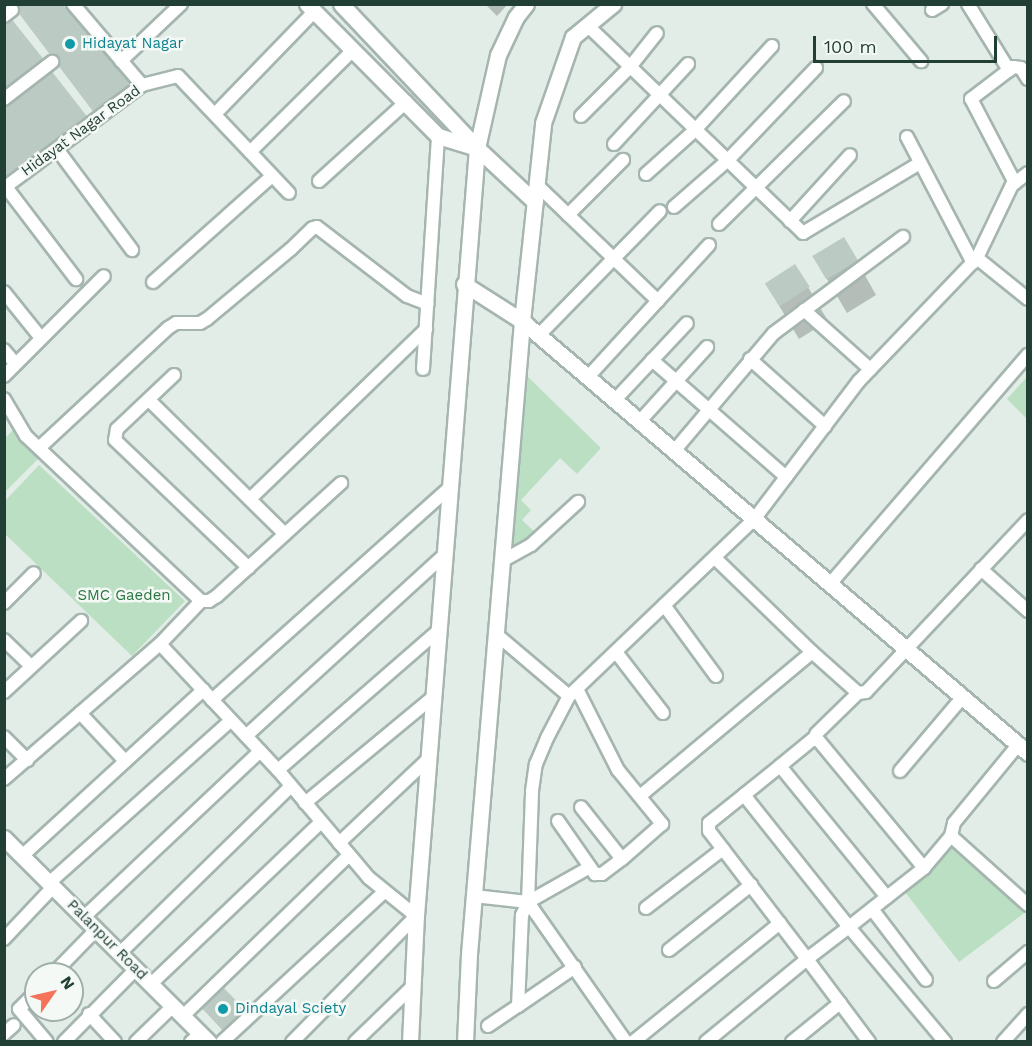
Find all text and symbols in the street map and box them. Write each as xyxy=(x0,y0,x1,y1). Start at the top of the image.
scale bar xyxy=(816,24,1000,62)
place label: Hidayat Nagar xyxy=(82,35,184,53)
text: 100 m xyxy=(824,36,877,57)
marker: Hidayat Nagar xyxy=(63,37,77,51)
street label: Hidayat Nagar Road xyxy=(18,82,144,180)
park label: SMC Gaeden xyxy=(77,587,171,605)
street label: Palanpur Road xyxy=(63,896,151,984)
north arrow xyxy=(24,962,84,1022)
text: N xyxy=(56,973,79,993)
place label: Dindayal Sciety xyxy=(235,1000,347,1018)
marker: Dindayal Sciety xyxy=(216,1002,230,1016)

